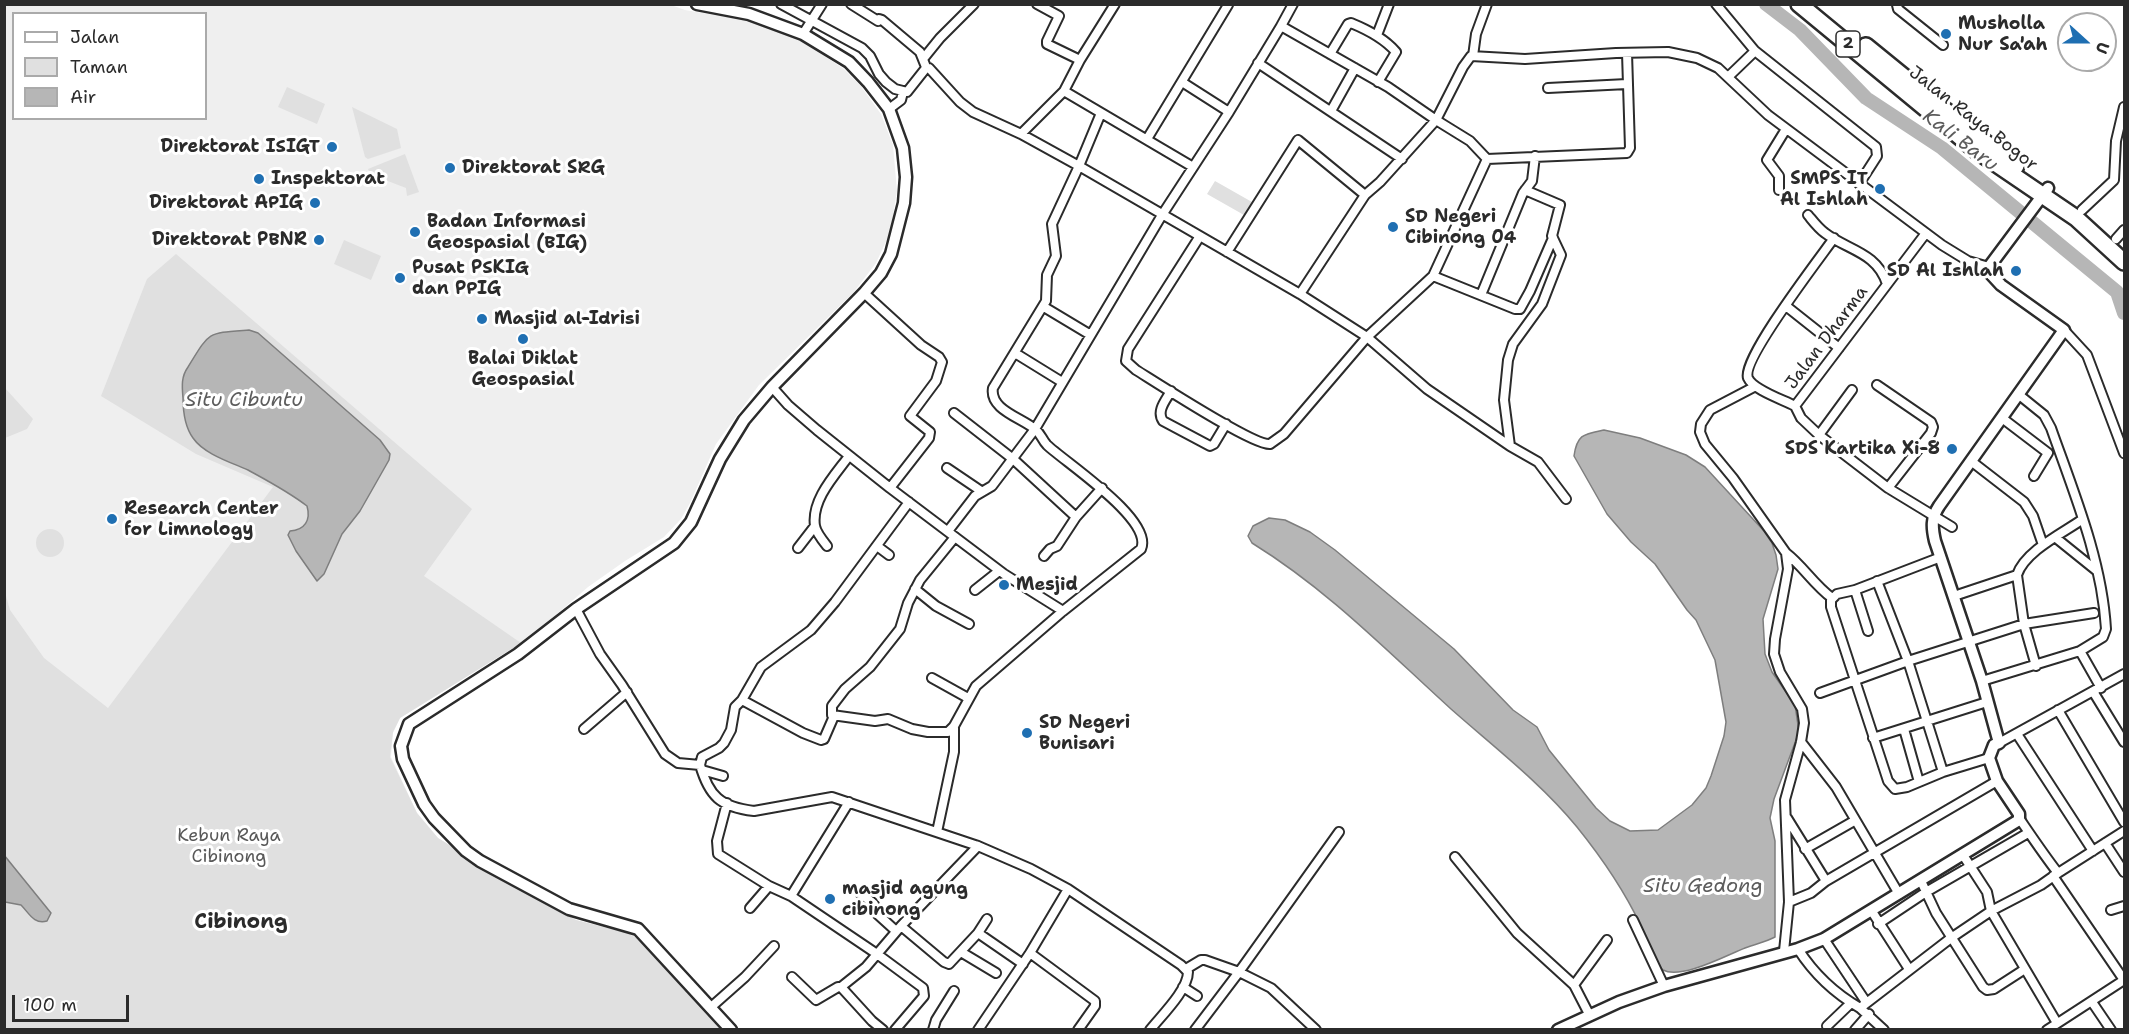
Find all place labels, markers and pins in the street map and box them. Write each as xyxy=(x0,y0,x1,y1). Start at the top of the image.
place label: Musholla Nur Sa'ah xyxy=(1958,13,2048,56)
marker: Musholla Nur Sa'ah xyxy=(1939,27,1953,41)
place label: Direktorat ISIGT xyxy=(160,136,320,158)
marker: Direktorat ISIGT xyxy=(325,140,339,154)
place label: Direktorat SRG xyxy=(462,157,605,179)
marker: Direktorat SRG xyxy=(443,161,457,175)
place label: Inspektorat xyxy=(271,168,385,190)
place label: SMPS IT Al Ishlah xyxy=(1780,168,1868,210)
marker: Inspektorat xyxy=(252,172,266,186)
marker: SMPS IT Al Ishlah xyxy=(1873,182,1887,196)
place label: Direktorat APIG xyxy=(149,192,303,214)
marker: Direktorat APIG xyxy=(308,196,322,210)
place label: SD Negeri Cibinong 04 xyxy=(1405,206,1516,248)
place label: Badan Informasi Geospasial (BIG) xyxy=(427,211,587,254)
marker: SD Negeri Cibinong 04 xyxy=(1386,220,1400,234)
marker: Badan Informasi Geospasial (BIG) xyxy=(408,225,422,239)
place label: Direktorat PBNR xyxy=(152,229,307,251)
marker: Direktorat PBNR xyxy=(312,233,326,247)
place label: Pusat PSKIG dan PPIG xyxy=(412,257,529,300)
place label: SD Al Ishlah xyxy=(1887,260,2004,282)
marker: SD Al Ishlah xyxy=(2009,264,2023,278)
marker: Pusat PSKIG dan PPIG xyxy=(393,271,407,285)
place label: Masjid al-Idrisi xyxy=(494,308,640,330)
marker: Masjid al-Idrisi xyxy=(475,312,489,326)
marker: Balai Diklat Geospasial xyxy=(516,332,530,346)
place label: Balai Diklat Geospasial xyxy=(468,348,578,391)
place label: SDS Kartika Xi-8 xyxy=(1785,438,1940,460)
marker: SDS Kartika Xi-8 xyxy=(1945,442,1959,456)
place label: Research Center for Limnology xyxy=(124,498,279,540)
marker: Research Center for Limnology xyxy=(105,512,119,526)
place label: Mesjid xyxy=(1016,574,1078,596)
marker: Mesjid xyxy=(997,578,1011,592)
place label: SD Negeri Bunisari xyxy=(1039,712,1130,754)
marker: SD Negeri Bunisari xyxy=(1020,726,1034,740)
place label: masjid agung cibinong xyxy=(842,878,968,920)
marker: masjid agung cibinong xyxy=(823,892,837,906)

